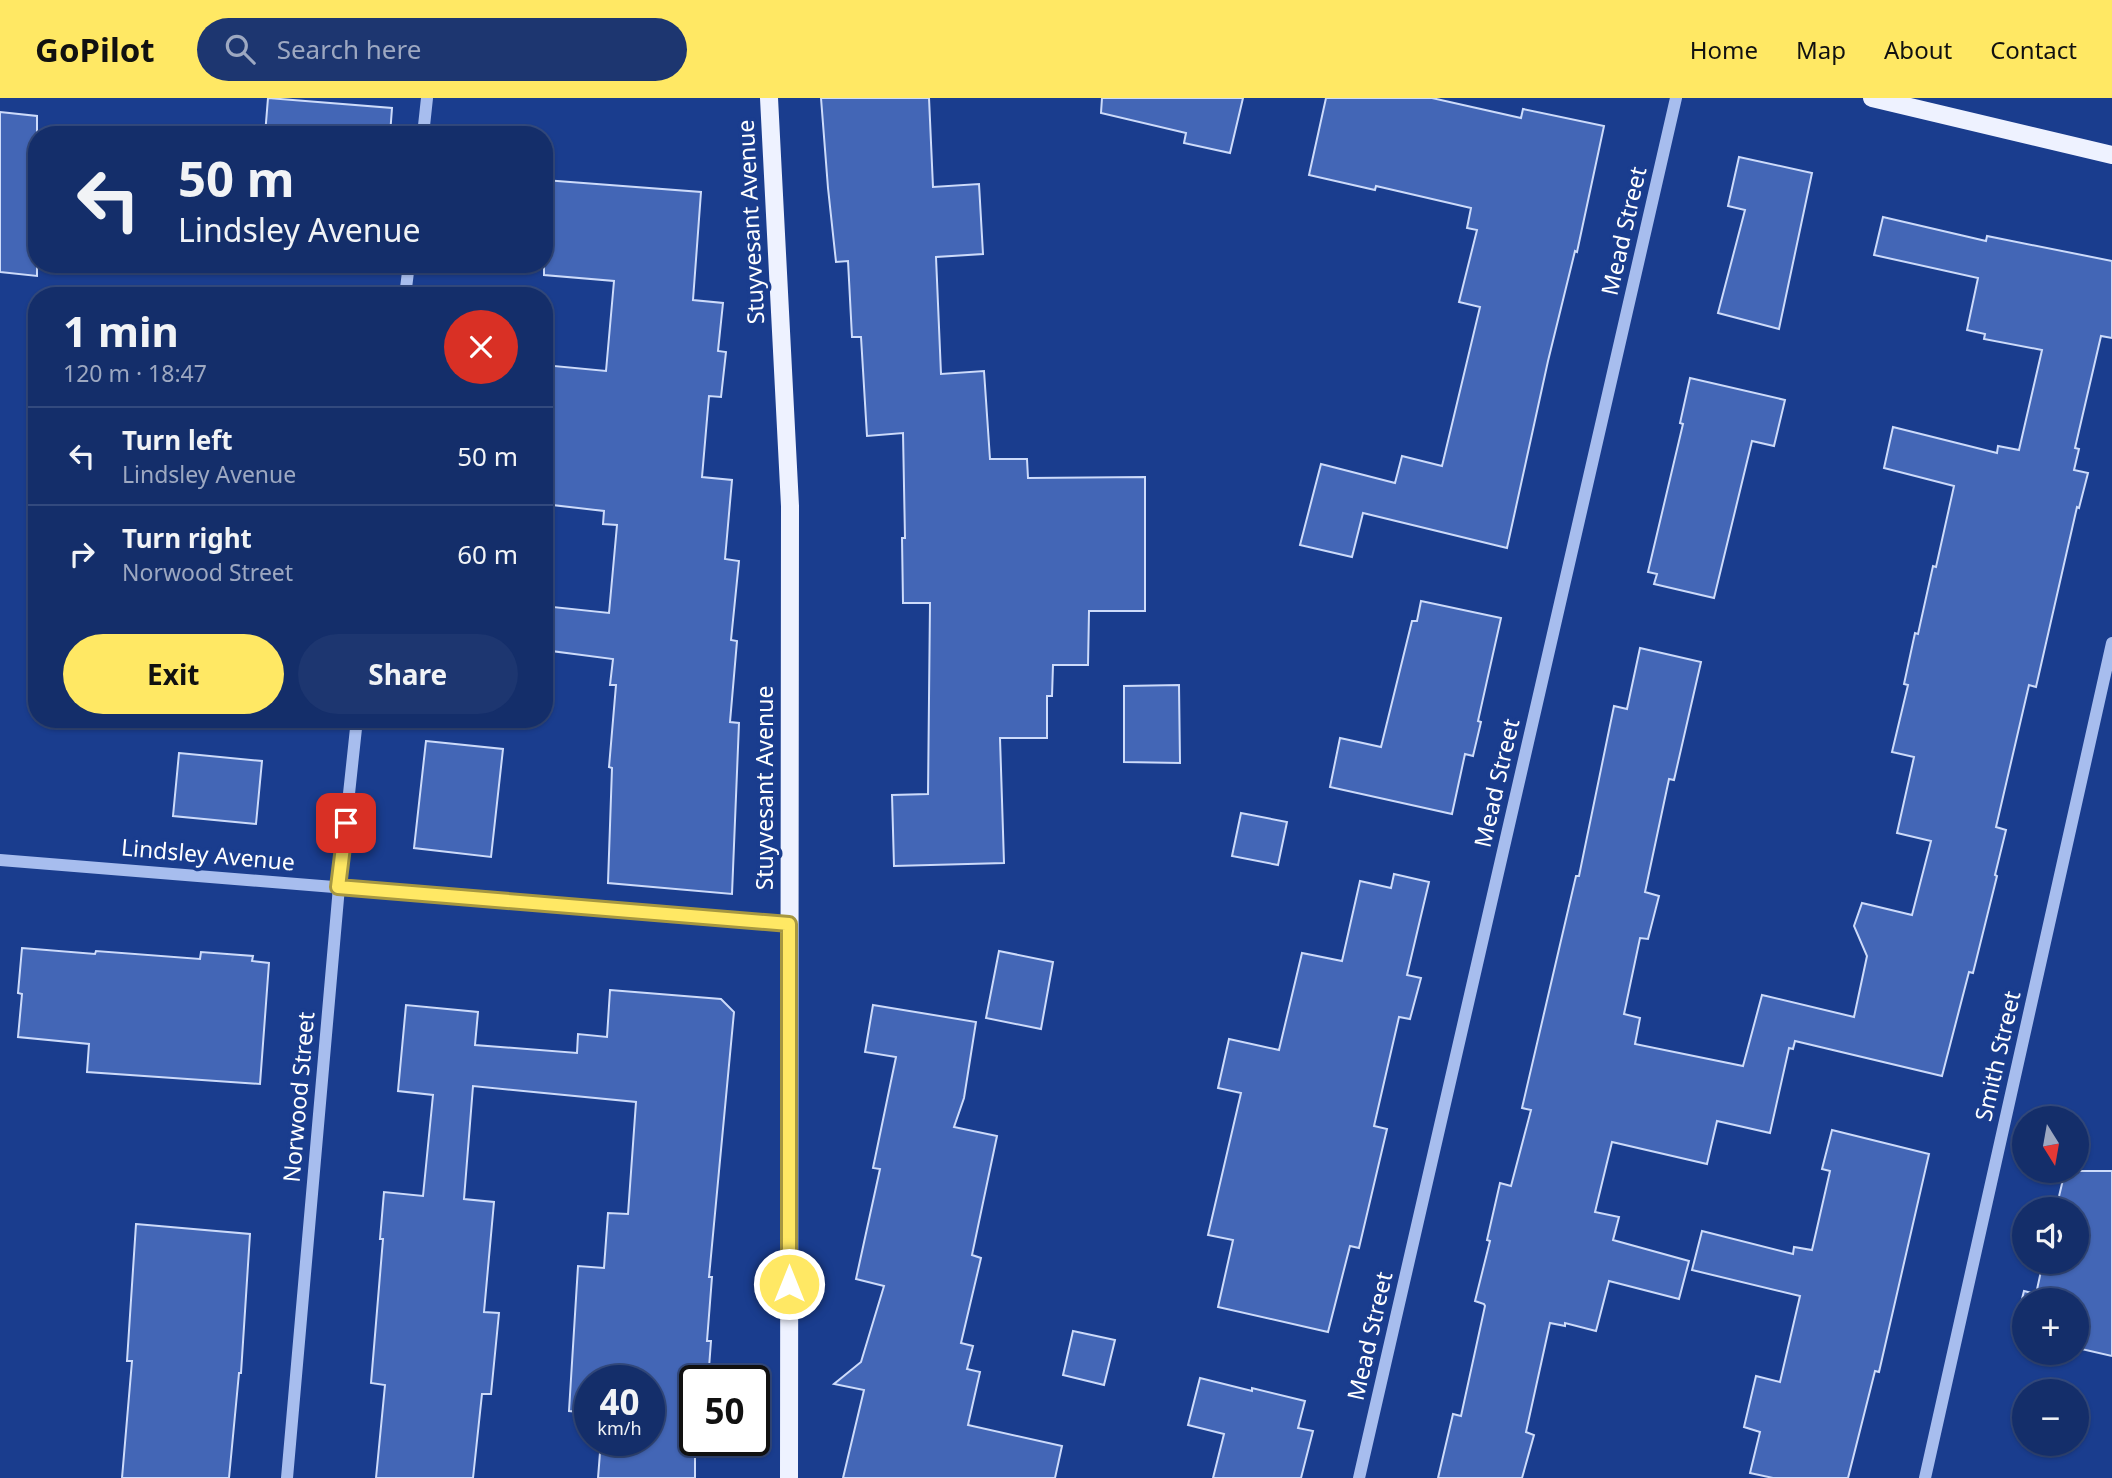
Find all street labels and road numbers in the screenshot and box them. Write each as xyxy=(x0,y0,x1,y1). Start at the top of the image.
street label: Stuyvesant Avenue xyxy=(729,119,771,325)
street label: Mead Street xyxy=(1593,163,1653,298)
street label: Stuyvesant Avenue xyxy=(748,686,780,890)
street label: Mead Street xyxy=(1466,715,1526,850)
street label: Lindsley Avenue xyxy=(120,830,296,878)
street label: Smith Street xyxy=(1967,987,2028,1124)
street label: Norwood Street xyxy=(275,1010,321,1184)
street label: Mead Street xyxy=(1339,1268,1399,1403)

